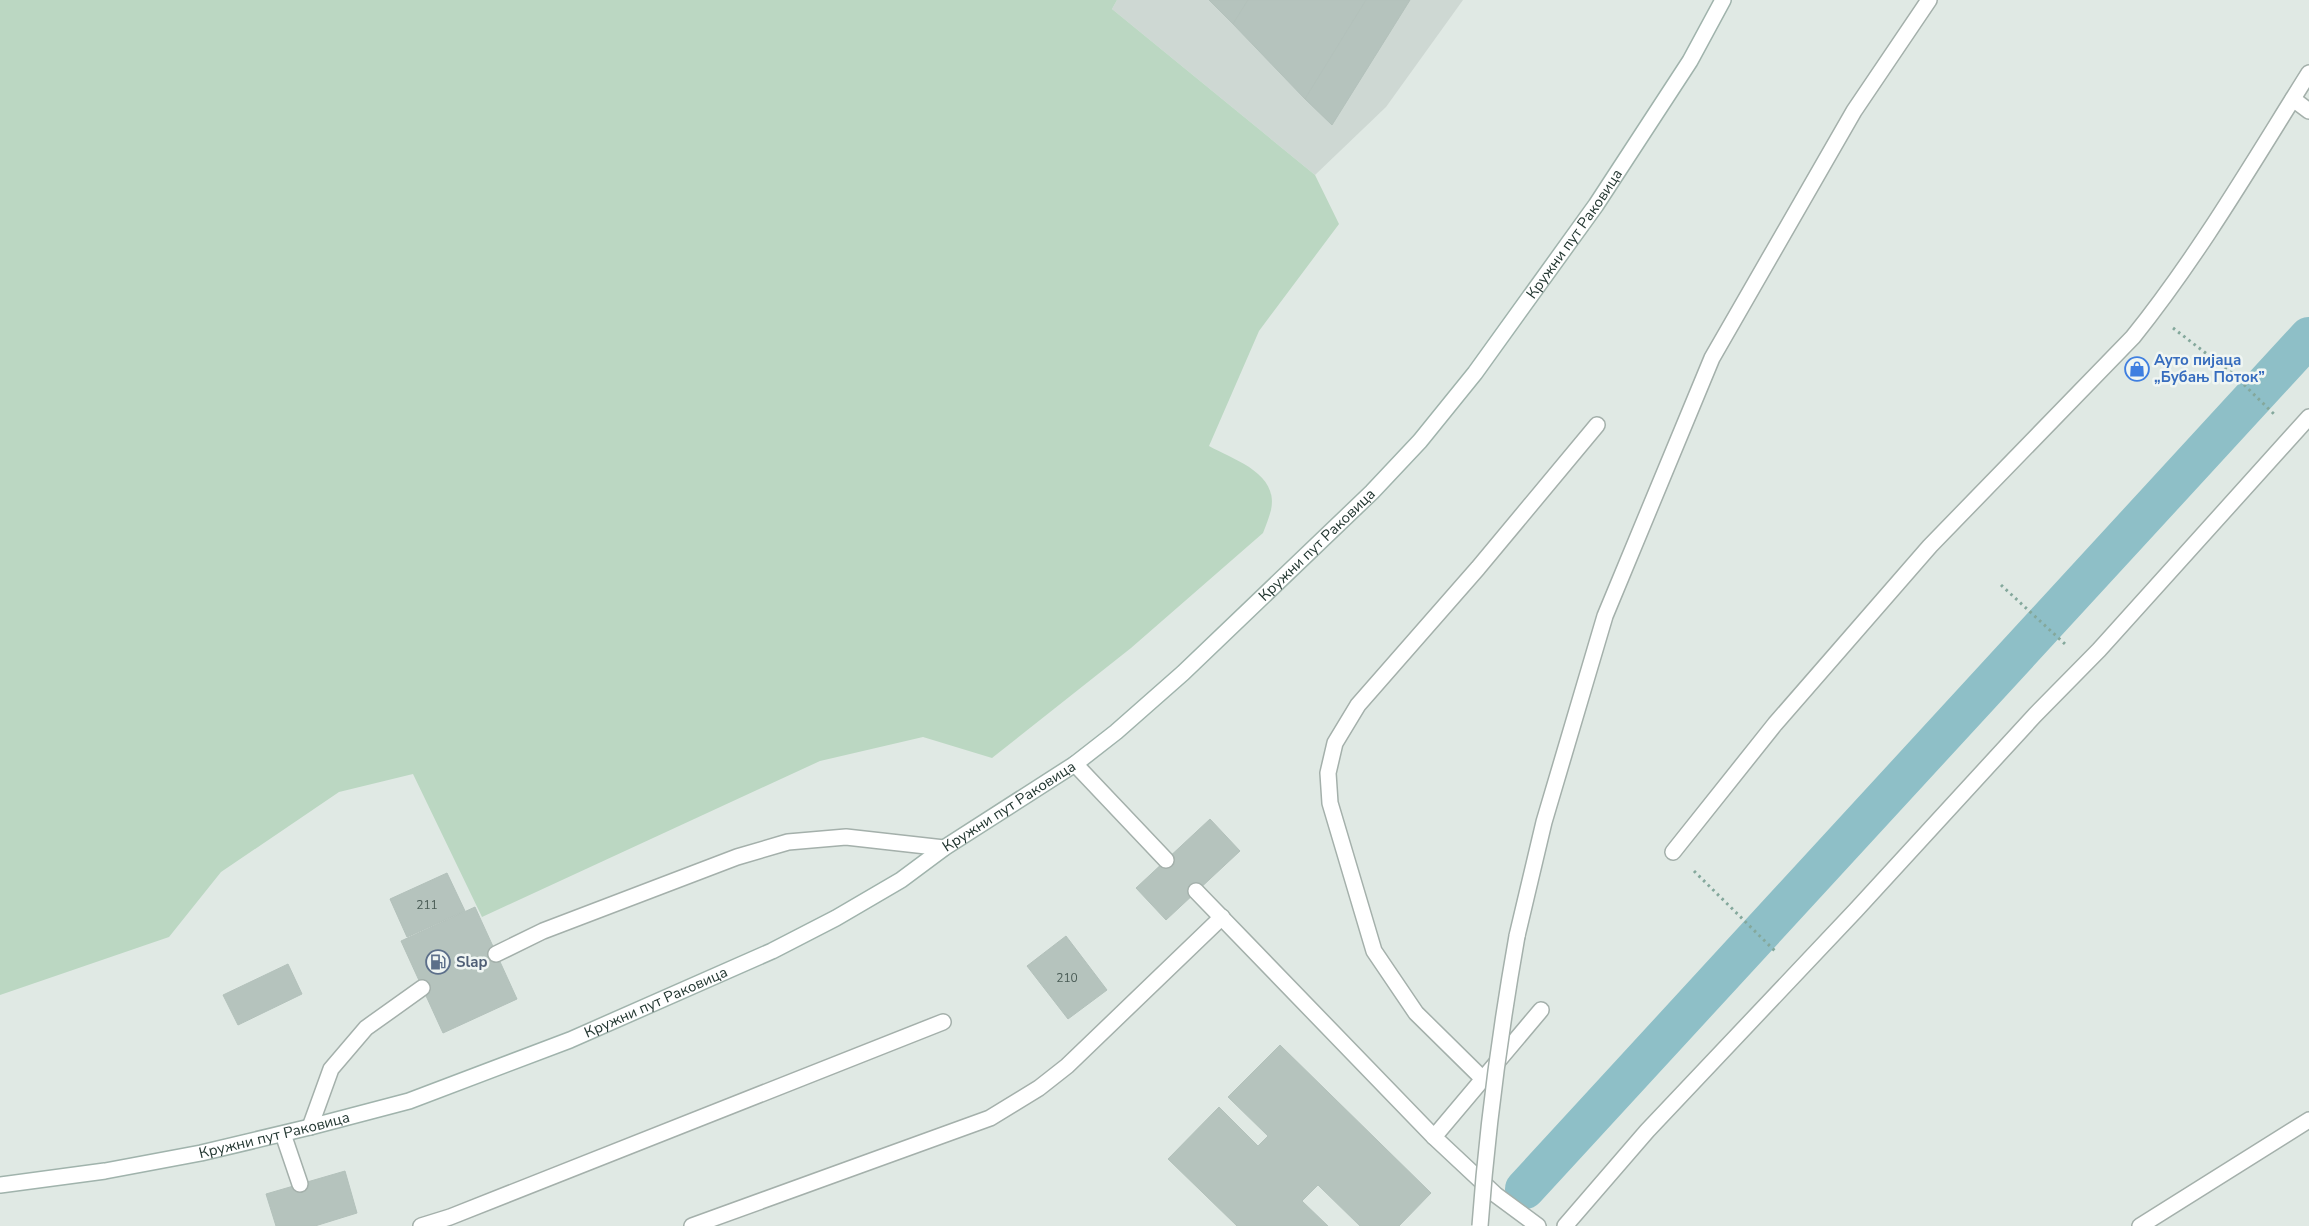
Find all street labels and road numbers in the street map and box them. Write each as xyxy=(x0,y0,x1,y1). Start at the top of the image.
street label: Кружни пут Раковица xyxy=(1522,165,1627,303)
street label: Кружни пут Раковица xyxy=(1254,484,1380,606)
street label: Кружни пут Раковица xyxy=(938,756,1079,856)
street label: Кружни пут Раковица xyxy=(581,962,731,1042)
street label: Кружни пут Раковица xyxy=(197,1107,352,1163)

